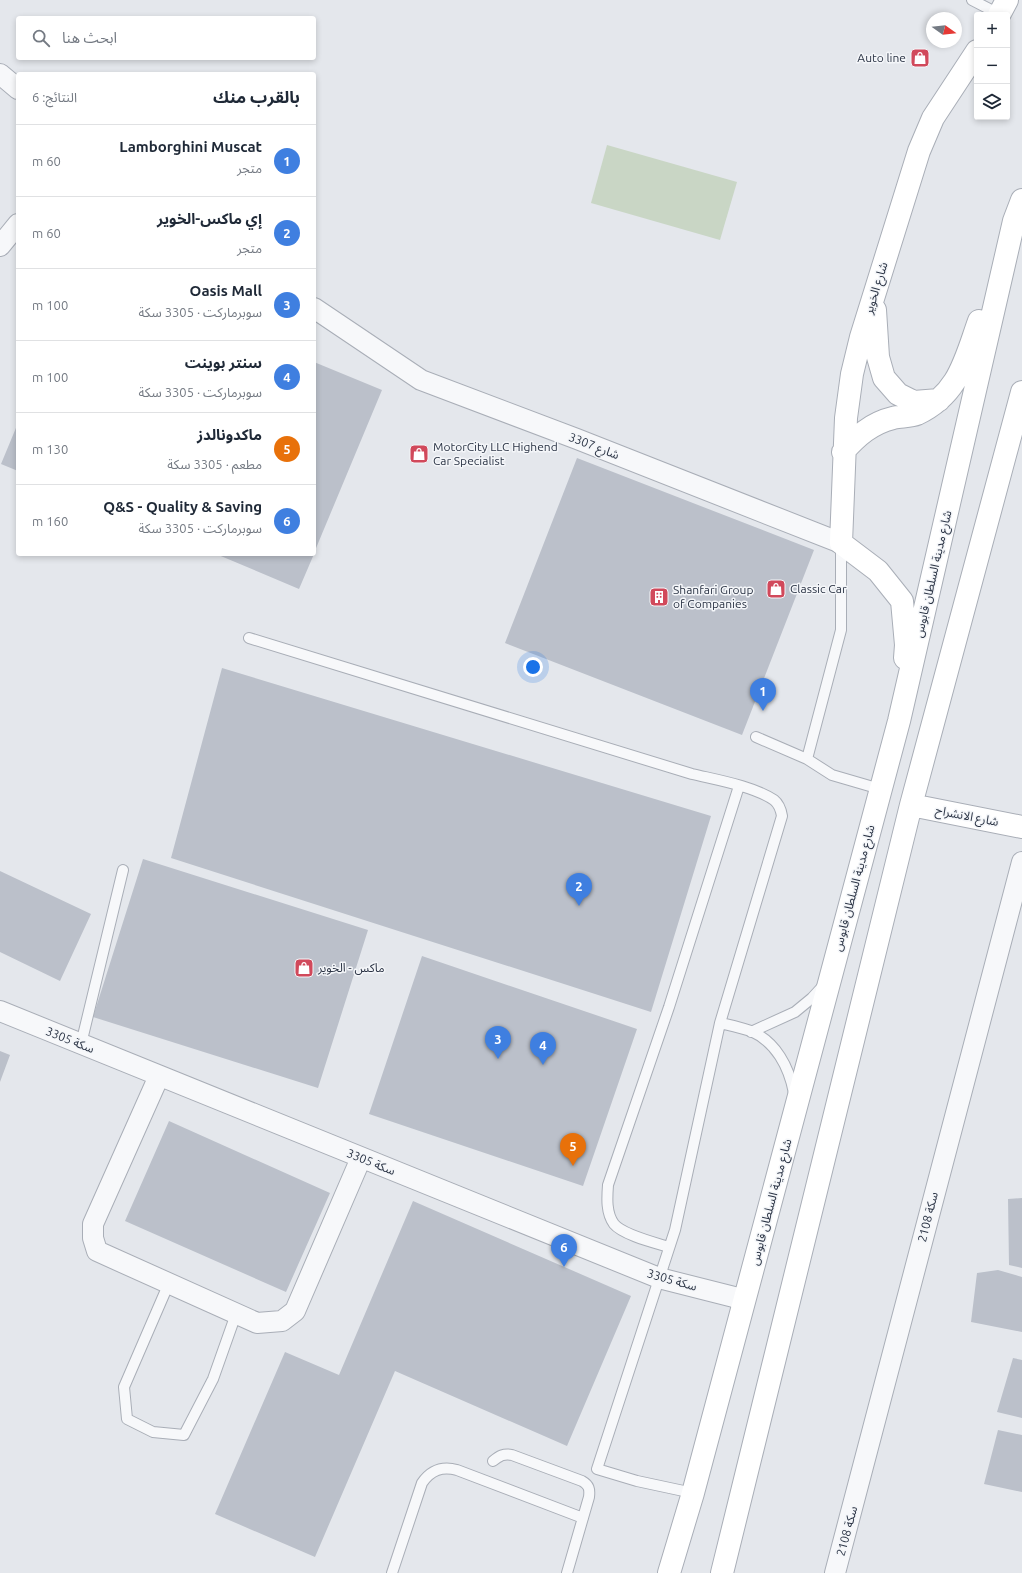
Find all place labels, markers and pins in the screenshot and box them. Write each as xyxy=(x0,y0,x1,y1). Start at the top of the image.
shop icon: Auto line xyxy=(909,47,931,69)
place label: Auto line xyxy=(857,51,906,64)
place label: MotorCity LLC Highend Car Specialist xyxy=(433,440,558,467)
shop icon: MotorCity LLC Highend Car Specialist xyxy=(408,443,430,465)
shop icon: Classic Car xyxy=(765,578,787,600)
place label: Classic Car xyxy=(790,582,847,595)
place label: Shanfari Group of Companies xyxy=(673,583,754,610)
building icon: Shanfari Group of Companies xyxy=(648,586,670,608)
pin: 1 xyxy=(750,678,776,711)
pin: 2 xyxy=(566,873,592,906)
shop icon: ماكس - الخوير xyxy=(293,957,315,979)
place label: ماكس - الخوير xyxy=(317,961,385,975)
pin: 3 xyxy=(485,1026,511,1059)
pin: 4 xyxy=(530,1032,556,1065)
pin: 5 xyxy=(560,1133,586,1166)
pin: 6 xyxy=(551,1234,577,1267)

